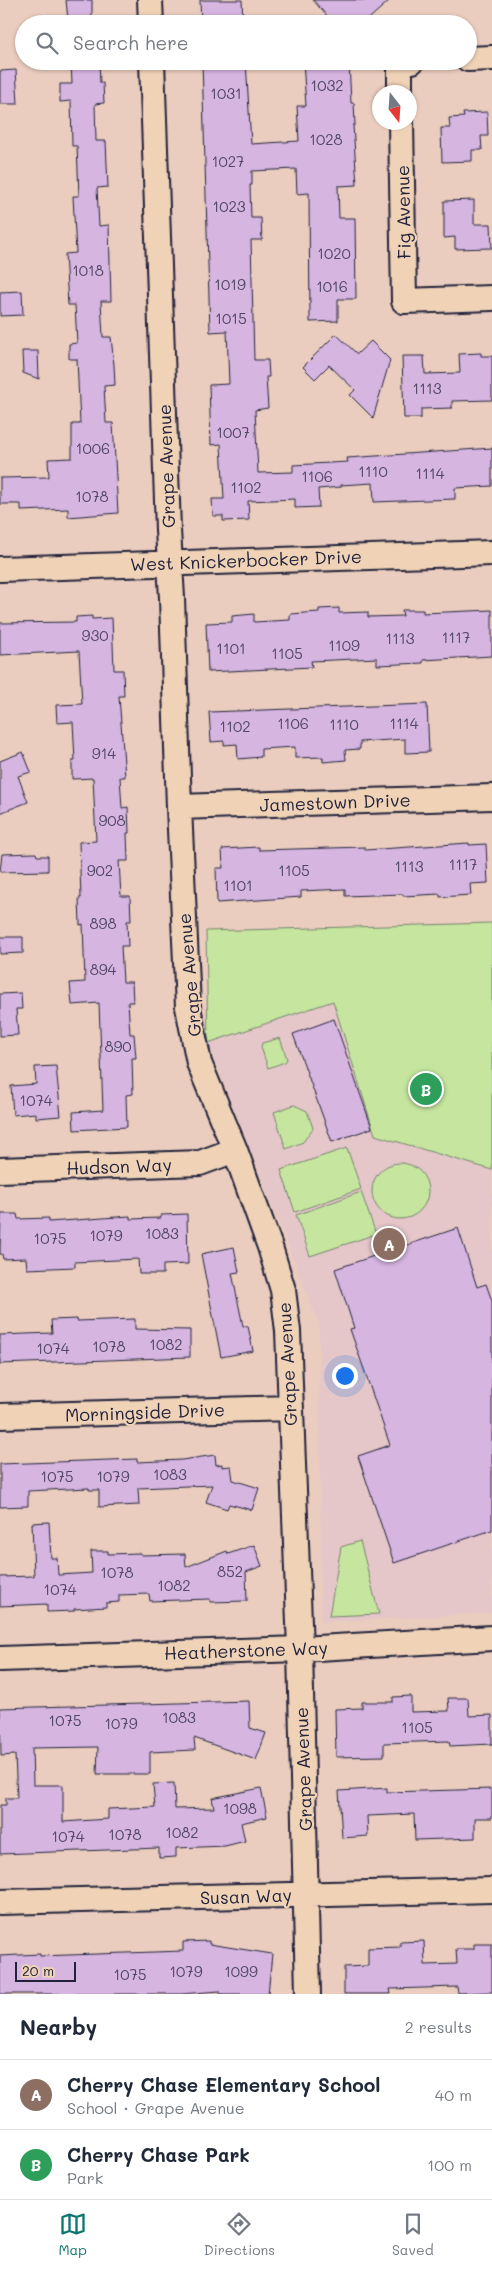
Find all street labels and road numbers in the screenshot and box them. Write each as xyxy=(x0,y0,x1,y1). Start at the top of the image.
street label: Fig Avenue xyxy=(390,165,416,259)
street label: Grape Avenue xyxy=(152,404,180,528)
street label: West Knickerbocker Drive xyxy=(130,544,362,576)
street label: Jamestown Drive xyxy=(259,787,411,817)
street label: Grape Avenue xyxy=(172,912,206,1038)
street label: Hudson Way xyxy=(66,1152,172,1180)
street label: Grape Avenue xyxy=(272,1302,302,1426)
street label: Morningside Drive xyxy=(65,1397,225,1427)
street label: Heatherstone Way xyxy=(164,1635,328,1665)
street label: Grape Avenue xyxy=(289,1707,317,1831)
street label: Susan Way xyxy=(200,1882,292,1910)

